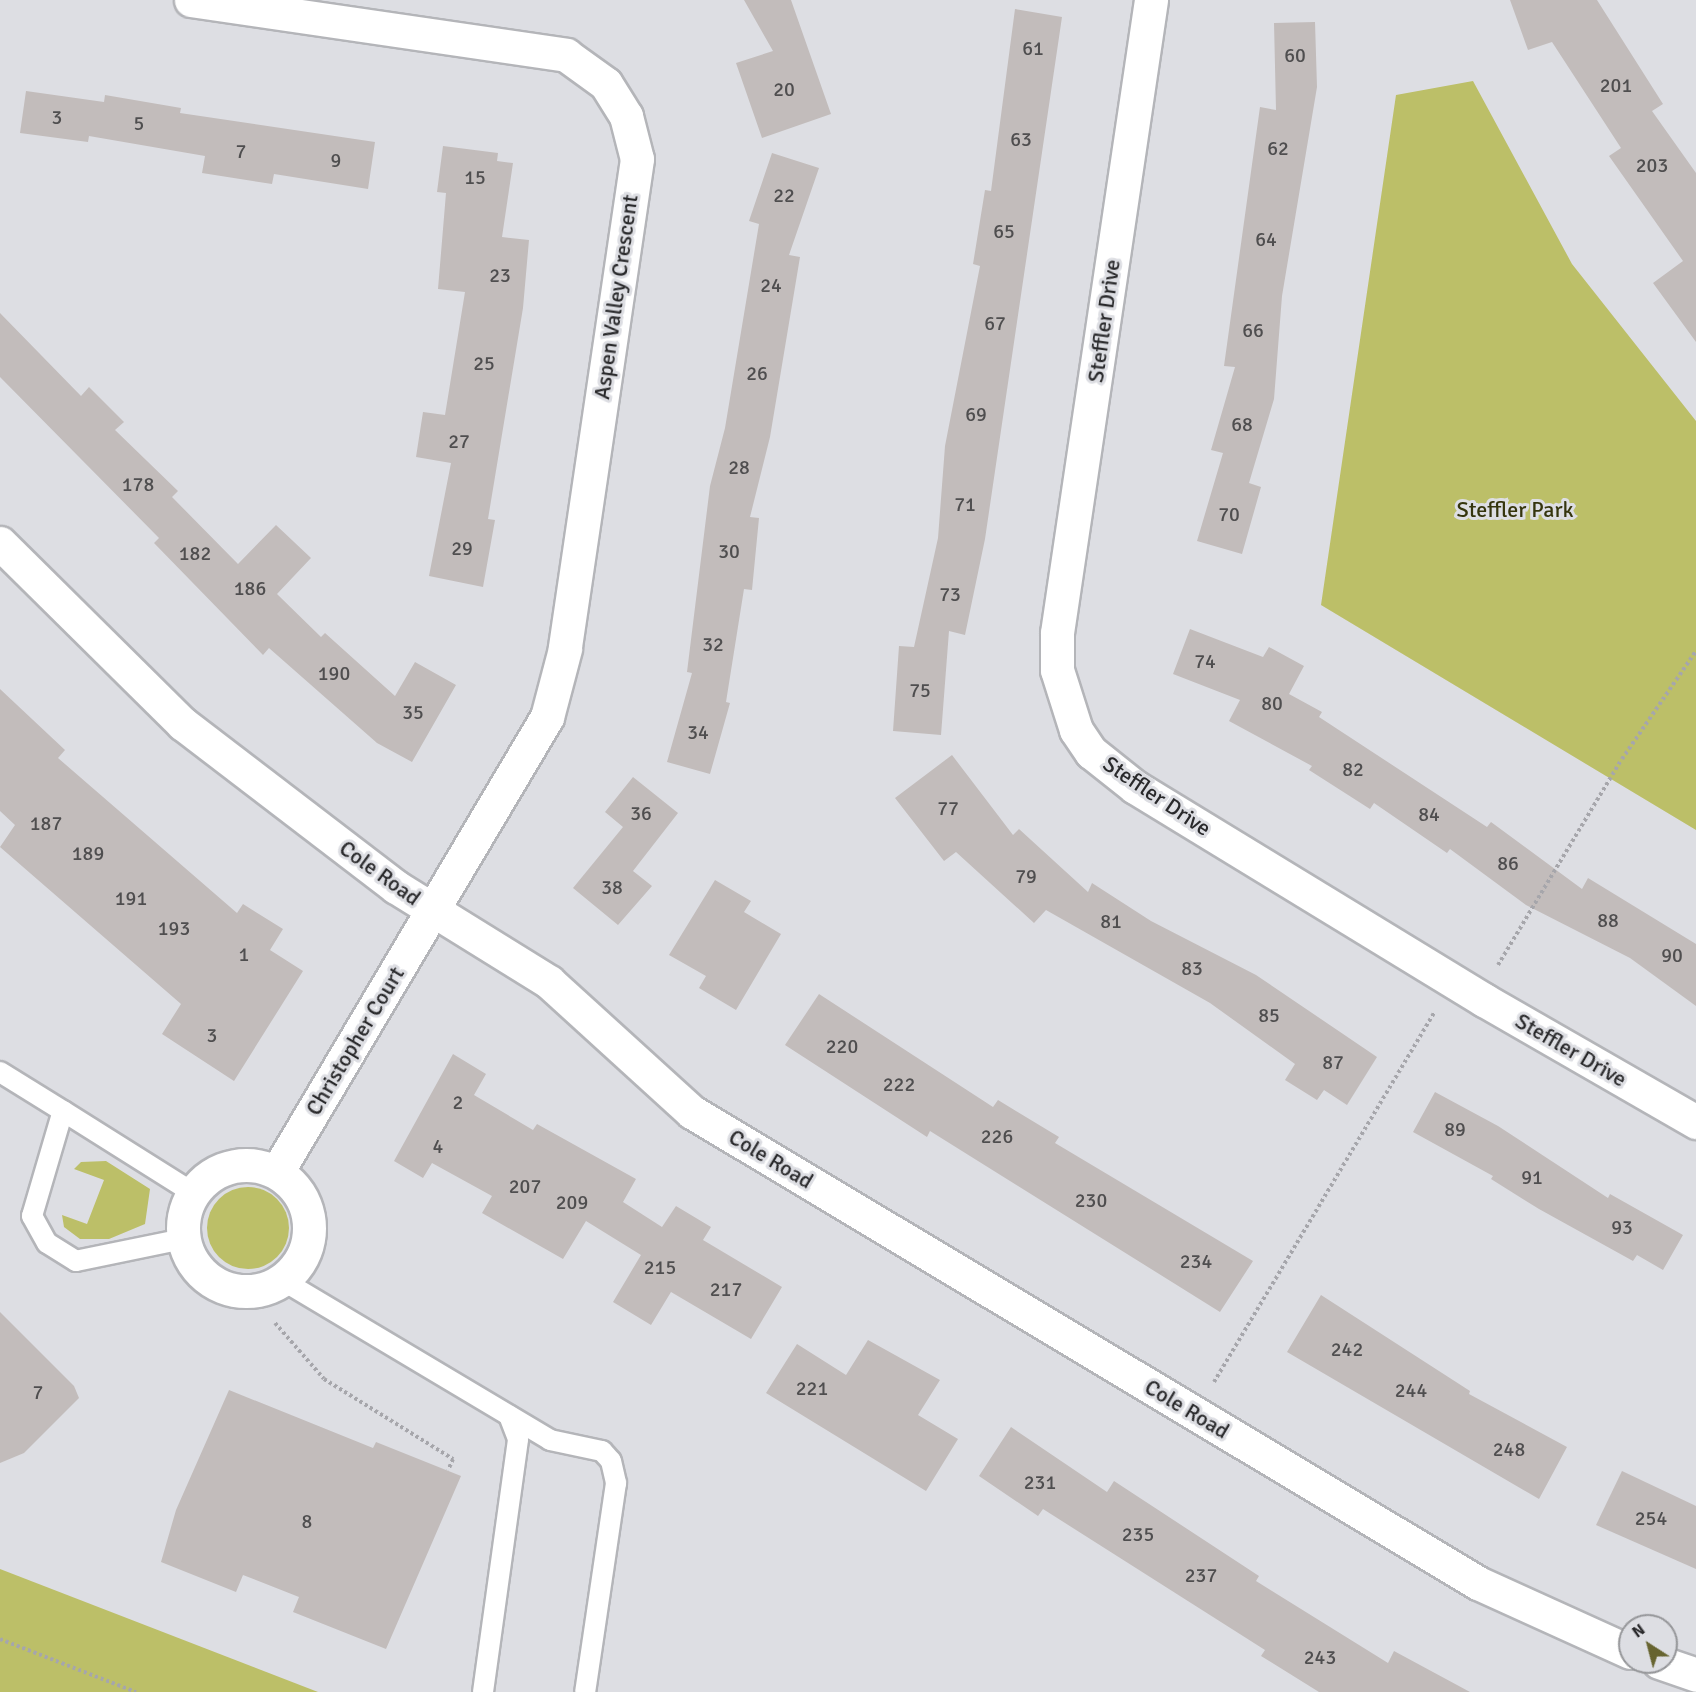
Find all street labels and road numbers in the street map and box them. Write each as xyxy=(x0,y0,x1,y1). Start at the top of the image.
street label: Aspen Valley Crescent xyxy=(589,193,643,401)
street label: Steffler Drive xyxy=(1082,258,1126,384)
street label: Steffler Drive xyxy=(1098,750,1216,842)
street label: Cole Road xyxy=(334,835,426,911)
street label: Christopher Court xyxy=(300,962,410,1120)
street label: Steffler Drive xyxy=(1511,1008,1631,1092)
street label: Cole Road xyxy=(724,1124,818,1194)
street label: Cole Road xyxy=(1140,1374,1234,1444)

